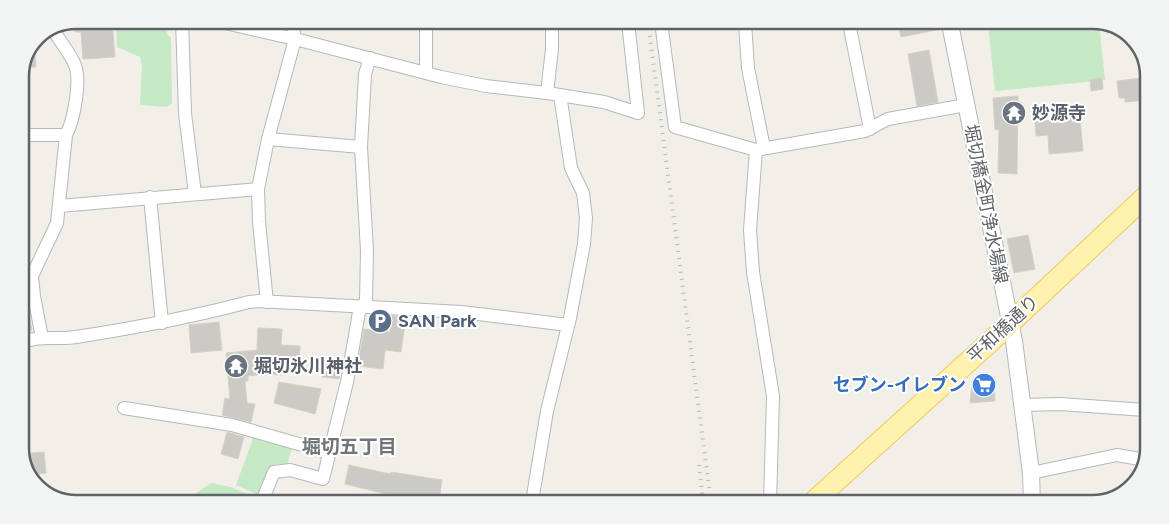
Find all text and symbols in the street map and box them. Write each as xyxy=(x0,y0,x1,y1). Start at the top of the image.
temple icon: 妙源寺 xyxy=(1001,100,1027,126)
place label: 妙源寺 xyxy=(1032,102,1086,124)
street label: 堀切橋金町浄水場線 xyxy=(960,122,1012,286)
street label: 平和橋通り xyxy=(963,290,1043,368)
parking icon: SAN Park xyxy=(367,308,393,334)
place label: SAN Park xyxy=(398,310,477,332)
temple icon: 堀切氷川神社 xyxy=(223,353,249,379)
place label: 堀切氷川神社 xyxy=(254,355,362,377)
supermarket icon: セブン-イレブン xyxy=(971,372,997,398)
place label: セブン-イレブン xyxy=(833,374,966,396)
district label: 堀切五丁目 xyxy=(301,435,397,458)

